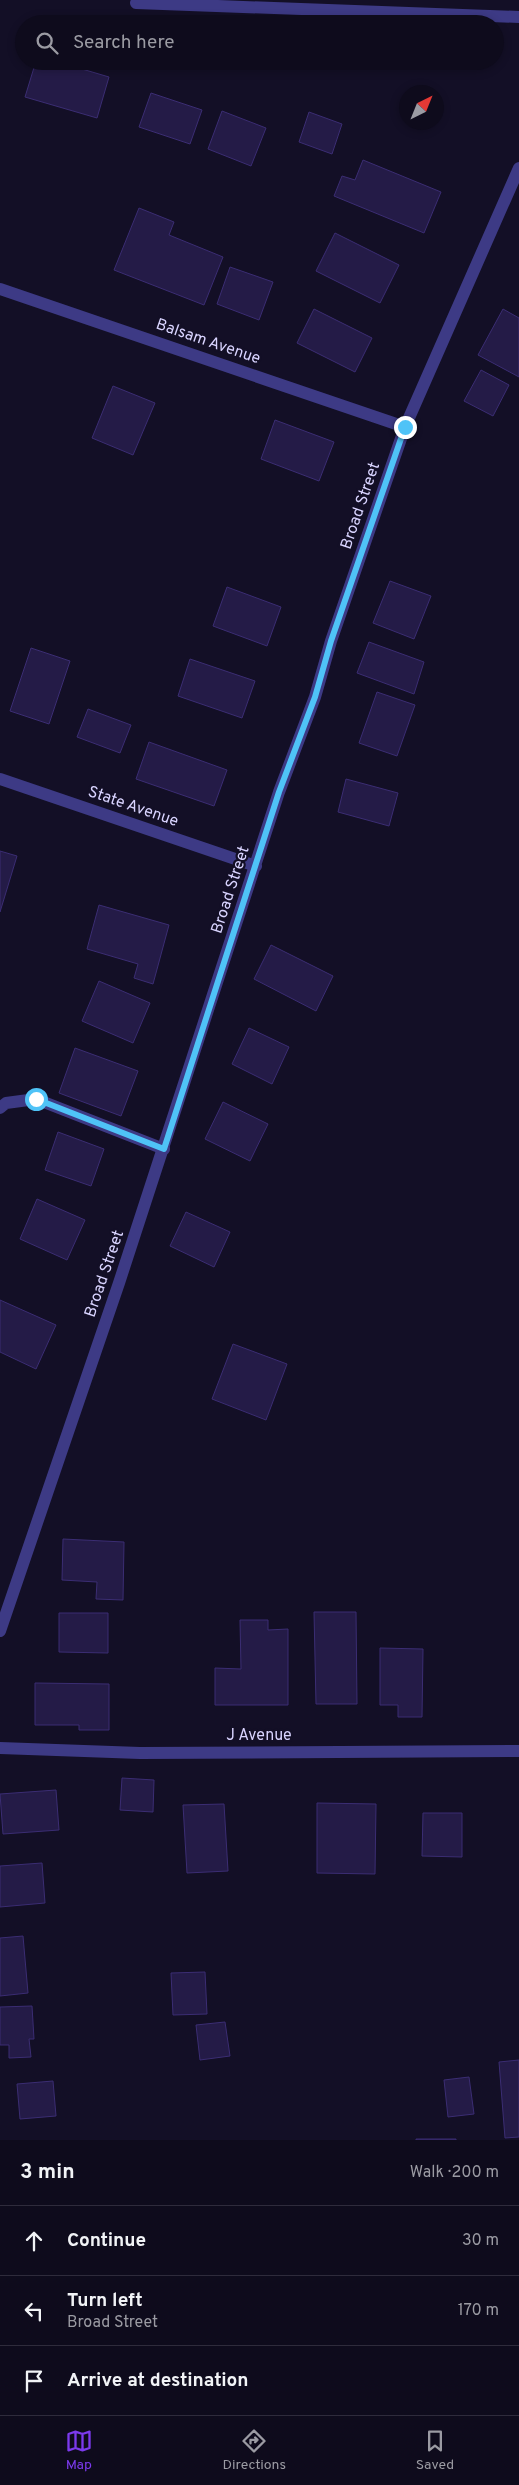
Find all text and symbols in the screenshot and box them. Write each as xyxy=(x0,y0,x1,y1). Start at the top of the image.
search box xyxy=(15,15,504,70)
icon: search xyxy=(33,29,61,57)
text: Search here xyxy=(73,31,175,55)
north arrow xyxy=(399,85,444,130)
street label: Balsam Avenue xyxy=(153,315,263,369)
route end xyxy=(394,416,417,439)
street label: Broad Street xyxy=(337,460,385,552)
street label: State Avenue xyxy=(85,782,181,832)
street label: Broad Street xyxy=(207,844,255,936)
route start xyxy=(25,1088,48,1111)
street label: Broad Street xyxy=(81,1228,129,1320)
street label: J Avenue xyxy=(226,1726,292,1746)
text: 3 min xyxy=(20,2159,75,2186)
text: Walk · 200 m xyxy=(410,2163,499,2183)
icon: ahead xyxy=(20,2227,48,2255)
text: Continue xyxy=(67,2229,146,2253)
text: 30 m xyxy=(462,2231,499,2251)
text: Turn left xyxy=(67,2289,143,2313)
icon: left xyxy=(20,2297,48,2325)
text: 170 m xyxy=(458,2301,499,2321)
text: Broad Street xyxy=(67,2313,158,2333)
icon: arrive xyxy=(20,2367,48,2395)
text: Arrive at destination xyxy=(67,2369,248,2393)
tab: Map xyxy=(65,2427,93,2474)
tab: Directions xyxy=(222,2427,286,2474)
tab: Saved xyxy=(416,2427,454,2474)

